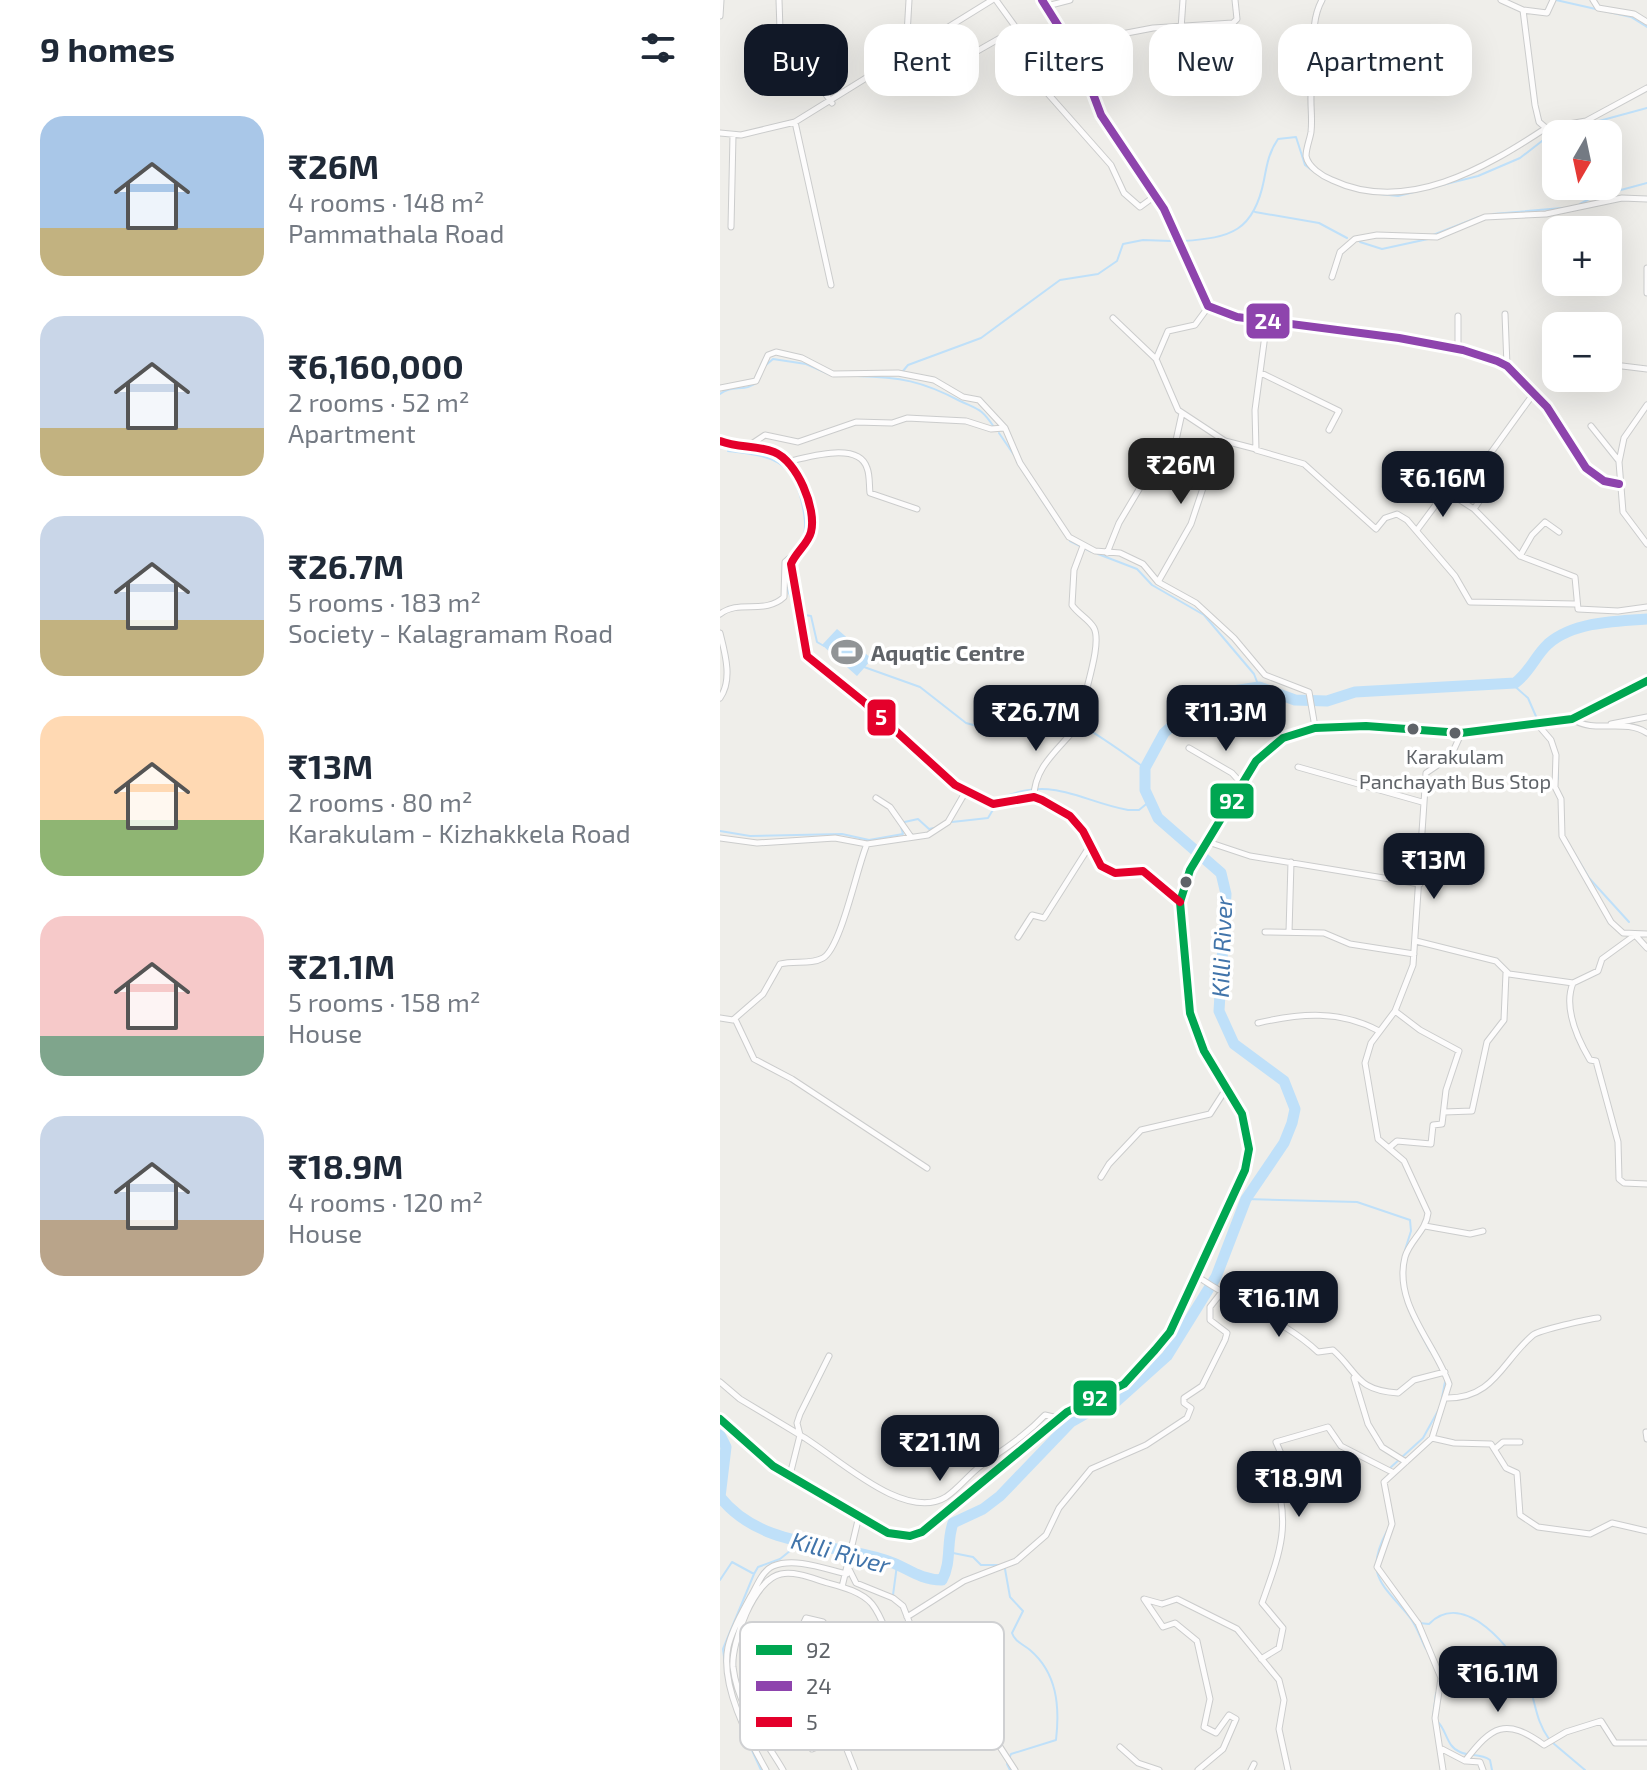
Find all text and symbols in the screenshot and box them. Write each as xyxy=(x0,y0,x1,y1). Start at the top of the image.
chip: Buy xyxy=(744,24,848,96)
chip: Rent xyxy=(864,24,979,96)
chip: Filters xyxy=(995,24,1133,96)
chip: New xyxy=(1149,24,1262,96)
chip: Apartment xyxy=(1278,24,1472,96)
icon: filters xyxy=(636,26,680,70)
text: 9 homes xyxy=(40,28,175,69)
north arrow xyxy=(1542,120,1622,200)
map controls xyxy=(1542,120,1622,392)
text: ₹26M xyxy=(288,145,379,186)
icon: home xyxy=(104,148,200,244)
text: 4 rooms · 148 m² xyxy=(288,186,485,217)
button: + xyxy=(1542,216,1622,296)
text: Pammathala Road xyxy=(288,217,504,248)
line badge: 24 xyxy=(1245,302,1291,340)
text: 24 xyxy=(1255,307,1281,333)
button: − xyxy=(1542,312,1622,392)
text: ₹6,160,000 xyxy=(288,345,464,386)
icon: home xyxy=(104,348,200,444)
text: 2 rooms · 52 m² xyxy=(288,386,470,417)
text: Apartment xyxy=(288,417,416,448)
pin: ₹26M xyxy=(1134,438,1228,506)
text: ₹26M xyxy=(1146,448,1216,479)
pin: ₹6.16M xyxy=(1378,451,1508,519)
text: ₹6.16M xyxy=(1400,461,1486,492)
text: ₹26.7M xyxy=(288,545,404,586)
icon: home xyxy=(104,548,200,644)
text: 5 rooms · 183 m² xyxy=(288,586,481,617)
text: Society - Kalagramam Road xyxy=(288,617,613,648)
sports icon: Aquqtic Centre xyxy=(830,635,864,669)
place label: Aquqtic Centre xyxy=(871,639,1025,665)
pin: ₹26.7M xyxy=(971,685,1101,753)
pin: ₹11.3M xyxy=(1161,685,1291,753)
text: ₹26.7M xyxy=(992,695,1080,726)
text: ₹11.3M xyxy=(1185,695,1267,726)
line badge: 5 xyxy=(866,698,897,737)
text: 5 xyxy=(875,703,887,729)
unlabelled marker xyxy=(1405,721,1421,737)
marker: Karakulam Panchayath Bus Stop xyxy=(1447,725,1463,741)
place label: Karakulam Panchayath Bus Stop xyxy=(1359,744,1551,793)
text: ₹13M xyxy=(288,745,373,786)
icon: home xyxy=(104,748,200,844)
line badge: 92 xyxy=(1209,782,1255,820)
text: 2 rooms · 80 m² xyxy=(288,786,473,817)
text: 92 xyxy=(1219,787,1245,813)
text: Karakulam - Kizhakkela Road xyxy=(288,817,631,848)
pin: ₹13M xyxy=(1387,833,1481,901)
text: ₹13M xyxy=(1401,843,1467,874)
unlabelled marker xyxy=(1178,874,1194,890)
water label: Killi River xyxy=(1205,895,1237,998)
text: ₹21.1M xyxy=(288,945,395,986)
icon: home xyxy=(104,948,200,1044)
text: 5 rooms · 158 m² xyxy=(288,986,480,1017)
text: House xyxy=(288,1017,362,1048)
text: ₹18.9M xyxy=(288,1145,403,1186)
icon: home xyxy=(104,1148,200,1244)
text: 4 rooms · 120 m² xyxy=(288,1186,483,1217)
text: House xyxy=(288,1217,362,1248)
pin: ₹16.1M xyxy=(1214,1271,1344,1339)
text: ₹16.1M xyxy=(1238,1281,1320,1312)
line badge: 92 xyxy=(1072,1379,1118,1417)
text: 92 xyxy=(1082,1384,1108,1410)
pin: ₹21.1M xyxy=(875,1415,1005,1483)
text: ₹21.1M xyxy=(899,1425,981,1456)
pin: ₹18.9M xyxy=(1234,1451,1364,1519)
text: ₹18.9M xyxy=(1255,1461,1343,1492)
water label: Killi River xyxy=(788,1525,894,1579)
legend xyxy=(740,1622,1004,1750)
text: 92 xyxy=(806,1636,831,1662)
pin: ₹16.1M xyxy=(1433,1646,1563,1714)
text: ₹16.1M xyxy=(1457,1656,1539,1687)
text: 24 xyxy=(806,1672,832,1698)
text: 5 xyxy=(806,1708,818,1734)

